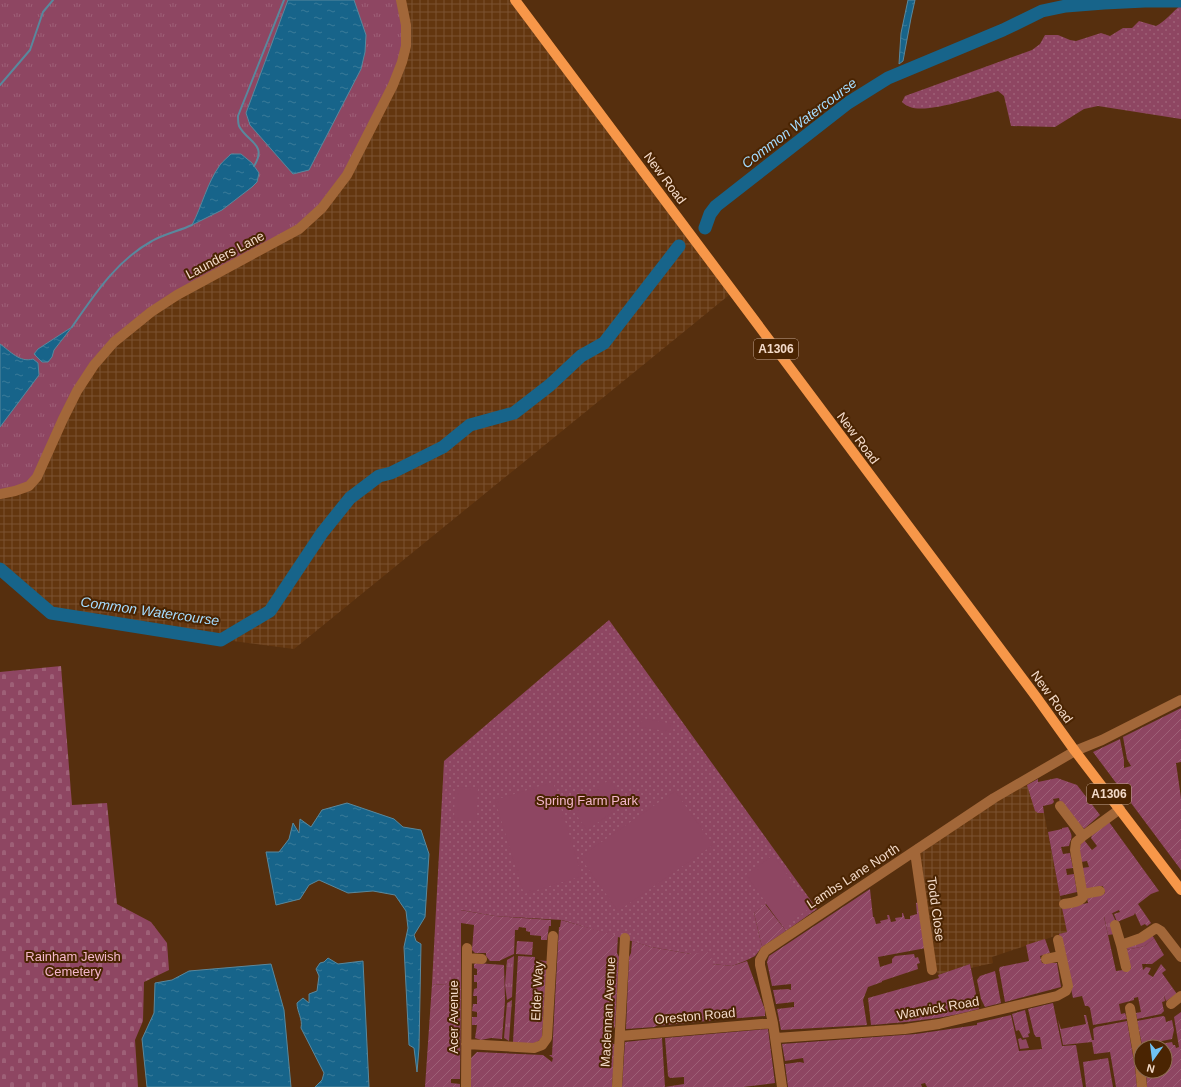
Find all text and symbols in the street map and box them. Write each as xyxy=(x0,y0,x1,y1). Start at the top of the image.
water label: Common Watercourse xyxy=(738,74,860,171)
street label: New Road xyxy=(641,149,689,207)
street label: Launders Lane xyxy=(183,228,267,282)
road number: A1306 xyxy=(754,339,798,359)
street label: New Road xyxy=(834,409,882,467)
water label: Common Watercourse xyxy=(80,593,221,629)
street label: New Road xyxy=(1028,668,1076,726)
road number: A1306 xyxy=(1087,784,1131,804)
park label: Spring Farm Park xyxy=(536,793,638,808)
street label: Lambs Lane North xyxy=(804,841,902,911)
street label: Todd Close xyxy=(924,876,948,942)
park label: Rainham Jewish Cemetery xyxy=(25,949,121,979)
street label: Maclennan Avenue xyxy=(598,957,618,1067)
street label: Elder Way xyxy=(528,960,546,1021)
street label: Acer Avenue xyxy=(446,980,461,1054)
street label: Warwick Road xyxy=(896,993,980,1023)
street label: Oreston Road xyxy=(654,1005,736,1027)
north arrow xyxy=(1133,1039,1173,1079)
text: N xyxy=(1145,1062,1156,1075)

